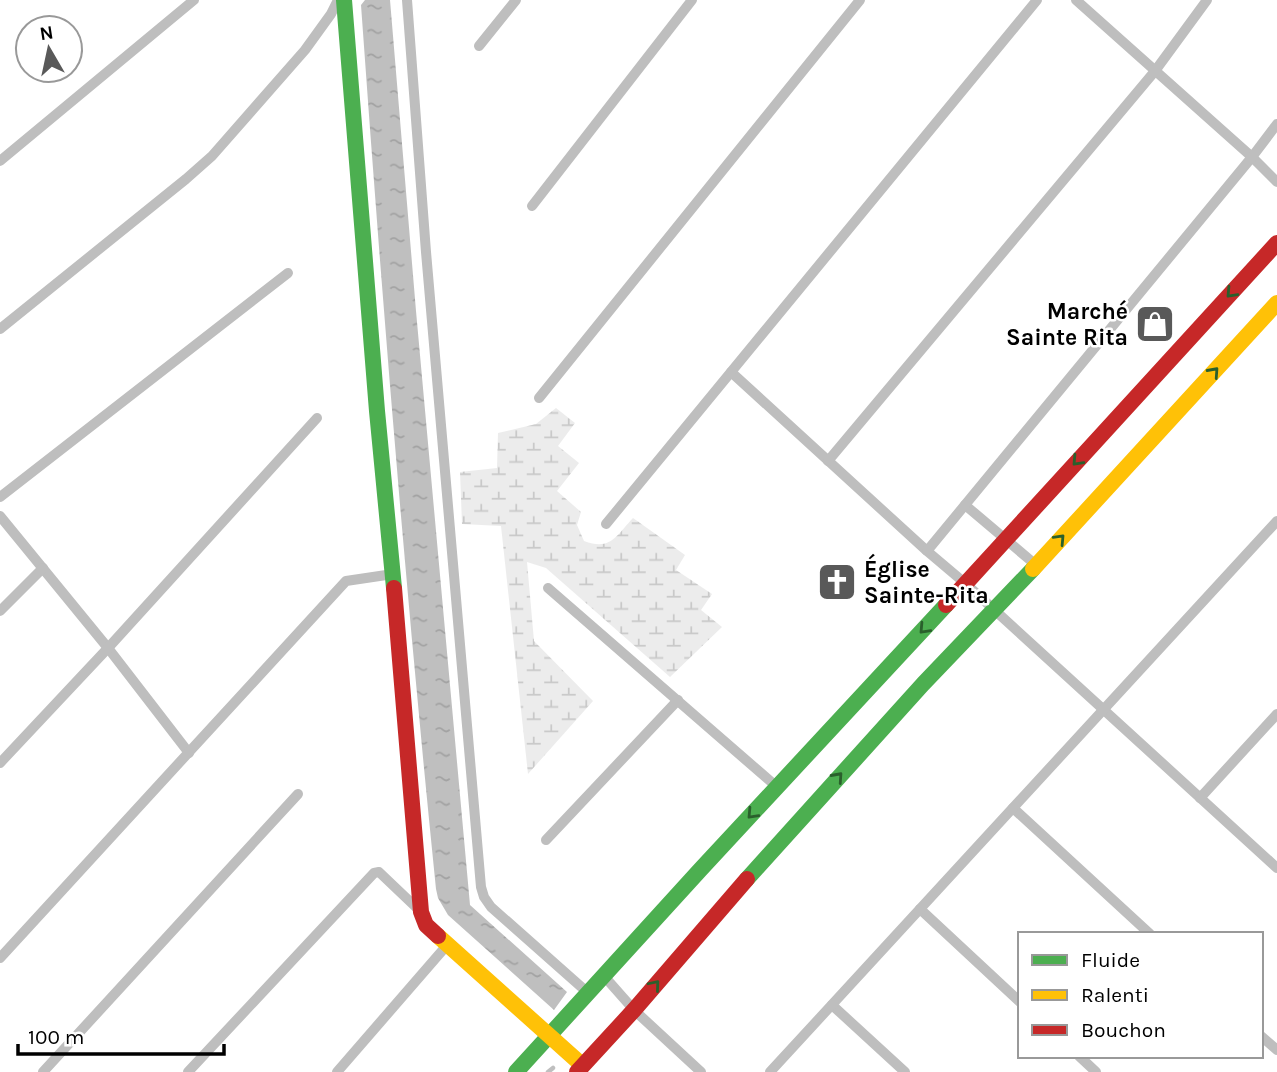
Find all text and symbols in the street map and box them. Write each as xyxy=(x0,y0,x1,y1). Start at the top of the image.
north arrow xyxy=(14,14,84,84)
text: N xyxy=(38,21,55,45)
one-way arrow xyxy=(1226,285,1239,298)
place label: Marché Sainte Rita xyxy=(1006,298,1128,351)
shop icon: Marché Sainte Rita xyxy=(1134,303,1176,345)
one-way arrow xyxy=(1206,367,1218,380)
one-way arrow xyxy=(1072,453,1085,466)
one-way arrow xyxy=(1052,534,1064,547)
place label: Église Sainte-Rita xyxy=(864,553,989,609)
church icon: Église Sainte-Rita xyxy=(816,561,858,603)
one-way arrow xyxy=(919,621,932,634)
one-way arrow xyxy=(830,772,842,785)
one-way arrow xyxy=(748,806,761,819)
legend xyxy=(1018,932,1263,1058)
text: Fluide xyxy=(1081,948,1140,972)
one-way arrow xyxy=(647,980,659,993)
text: Ralenti xyxy=(1081,983,1149,1007)
scale bar xyxy=(18,1012,224,1056)
text: Bouchon xyxy=(1081,1018,1166,1042)
text: 100 m xyxy=(28,1025,85,1049)

